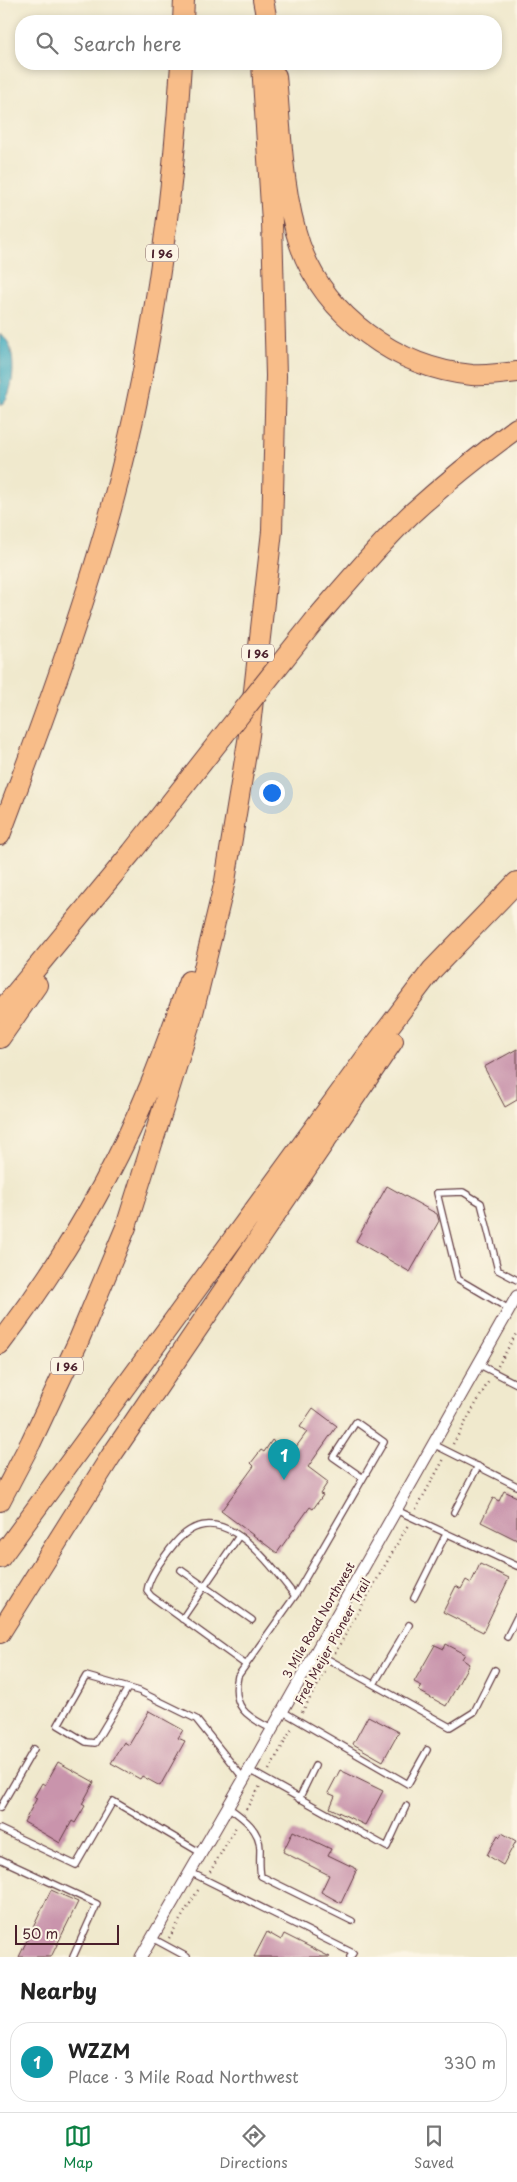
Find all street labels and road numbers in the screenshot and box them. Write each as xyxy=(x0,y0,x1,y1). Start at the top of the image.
road number: I 96 xyxy=(146,244,178,262)
road number: I 96 xyxy=(242,644,274,661)
road number: I 96 xyxy=(51,1358,83,1374)
street label: 3 Mile Road Northwest xyxy=(277,1558,359,1682)
street label: Fred Meijer Pioneer Trail xyxy=(290,1575,374,1707)

